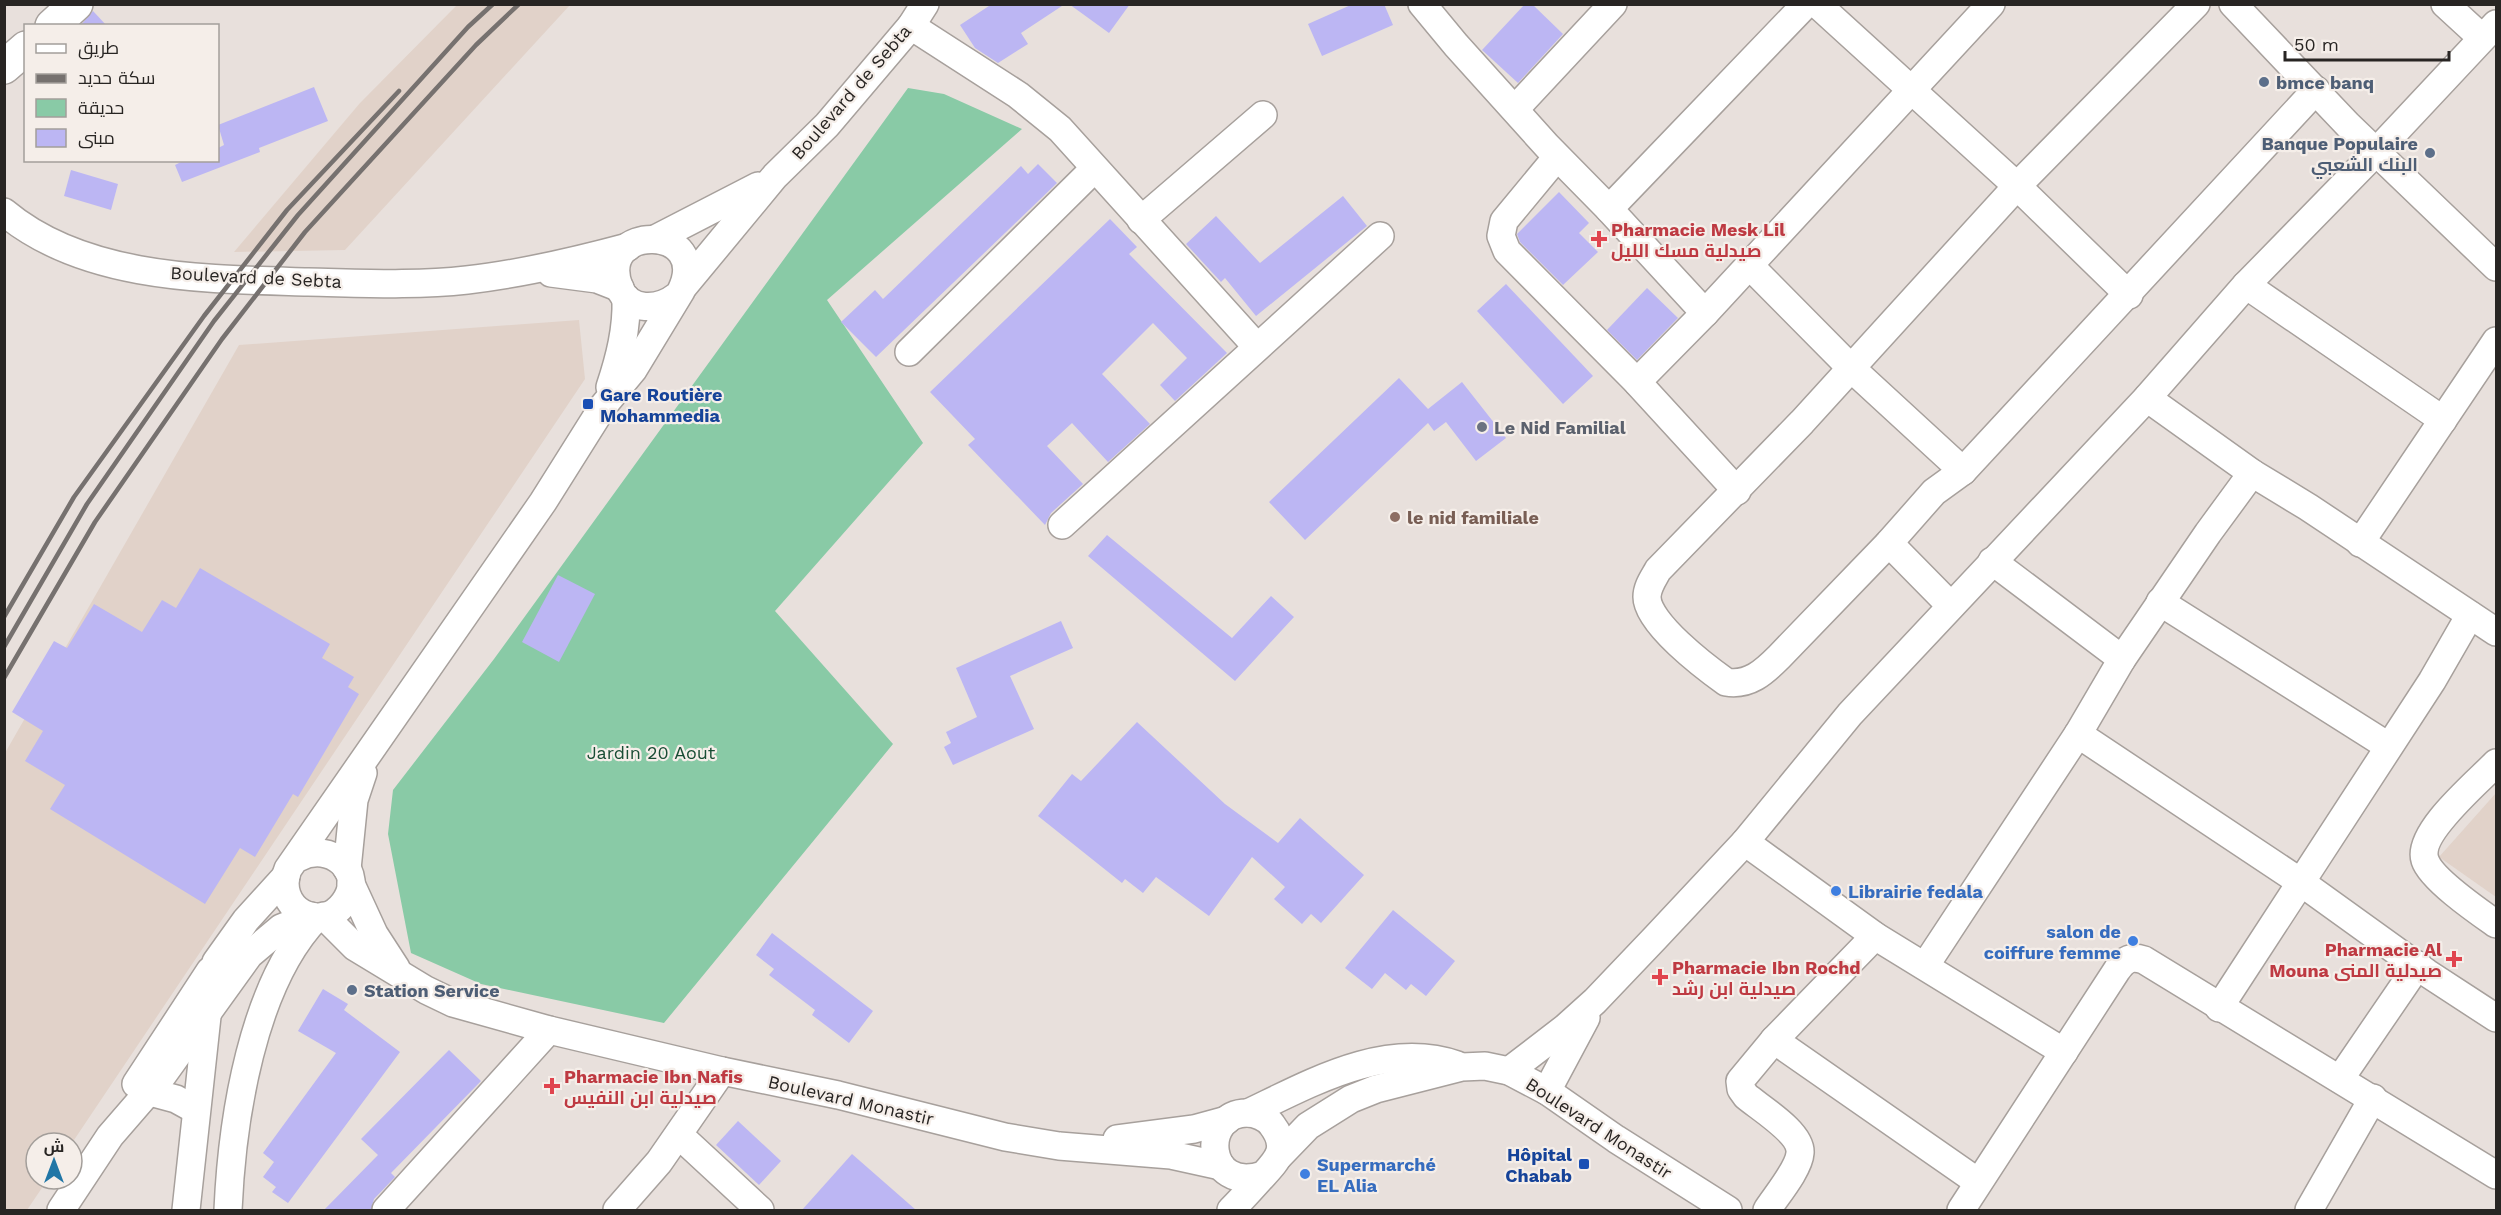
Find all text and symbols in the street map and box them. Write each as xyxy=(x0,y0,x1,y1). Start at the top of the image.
street label: Boulevard de Sebta xyxy=(787,20,915,164)
legend xyxy=(24,24,219,162)
scale bar xyxy=(2285,24,2448,62)
text: 50 m xyxy=(2294,34,2339,55)
text: طريق xyxy=(78,37,119,60)
text: سكة حديد xyxy=(78,67,155,88)
place label: bmce banq xyxy=(2276,72,2374,93)
marker: bmce banq xyxy=(2257,75,2271,89)
text: حديقة xyxy=(78,97,124,118)
text: مبنى xyxy=(78,127,115,149)
place label: Banque Populaire البنك الشعبي xyxy=(2261,133,2418,180)
marker: Banque Populaire البنك الشعبي xyxy=(2423,146,2437,160)
place label: Pharmacie Mesk Lil صيدلية مسك الليل xyxy=(1611,219,1785,262)
marker: Pharmacie Mesk Lil صيدلية مسك الليل xyxy=(1592,232,1606,246)
street label: Boulevard de Sebta xyxy=(170,262,342,292)
place label: Gare Routière Mohammedia xyxy=(600,384,722,426)
marker: Gare Routière Mohammedia xyxy=(581,397,595,411)
place label: Le Nid Familial xyxy=(1494,417,1626,438)
marker: Le Nid Familial xyxy=(1475,420,1489,434)
place label: le nid familiale xyxy=(1407,507,1539,528)
marker: le nid familiale xyxy=(1388,510,1402,524)
park label: Jardin 20 Aout xyxy=(587,742,716,763)
place label: Librairie fedala xyxy=(1848,881,1984,902)
marker: Librairie fedala xyxy=(1829,884,1843,898)
place label: salon de coiffure femme xyxy=(1984,921,2121,963)
marker: salon de coiffure femme xyxy=(2126,934,2140,948)
place label: Pharmacie Al Mouna صيدلية المنى xyxy=(2269,939,2442,982)
marker: Pharmacie Al Mouna صيدلية المنى xyxy=(2447,952,2461,966)
place label: Pharmacie Ibn Rochd صيدلية ابن رشد xyxy=(1672,957,1861,1000)
marker: Pharmacie Ibn Rochd صيدلية ابن رشد xyxy=(1653,970,1667,984)
place label: Station Service xyxy=(364,980,500,1001)
marker: Station Service xyxy=(345,983,359,997)
place label: Pharmacie Ibn Nafis صيدلية ابن النفيس xyxy=(564,1066,743,1109)
street label: Boulevard Monastir xyxy=(766,1071,936,1129)
street label: Boulevard Monastir xyxy=(1522,1073,1676,1183)
marker: Pharmacie Ibn Nafis صيدلية ابن النفيس xyxy=(545,1079,559,1093)
north arrow xyxy=(24,1131,84,1191)
text: ش xyxy=(44,1137,64,1156)
place label: Hôpital Chabab xyxy=(1505,1144,1572,1186)
place label: Supermarché EL Alia xyxy=(1317,1154,1436,1196)
marker: Hôpital Chabab xyxy=(1577,1157,1591,1171)
marker: Supermarché EL Alia xyxy=(1298,1167,1312,1181)

